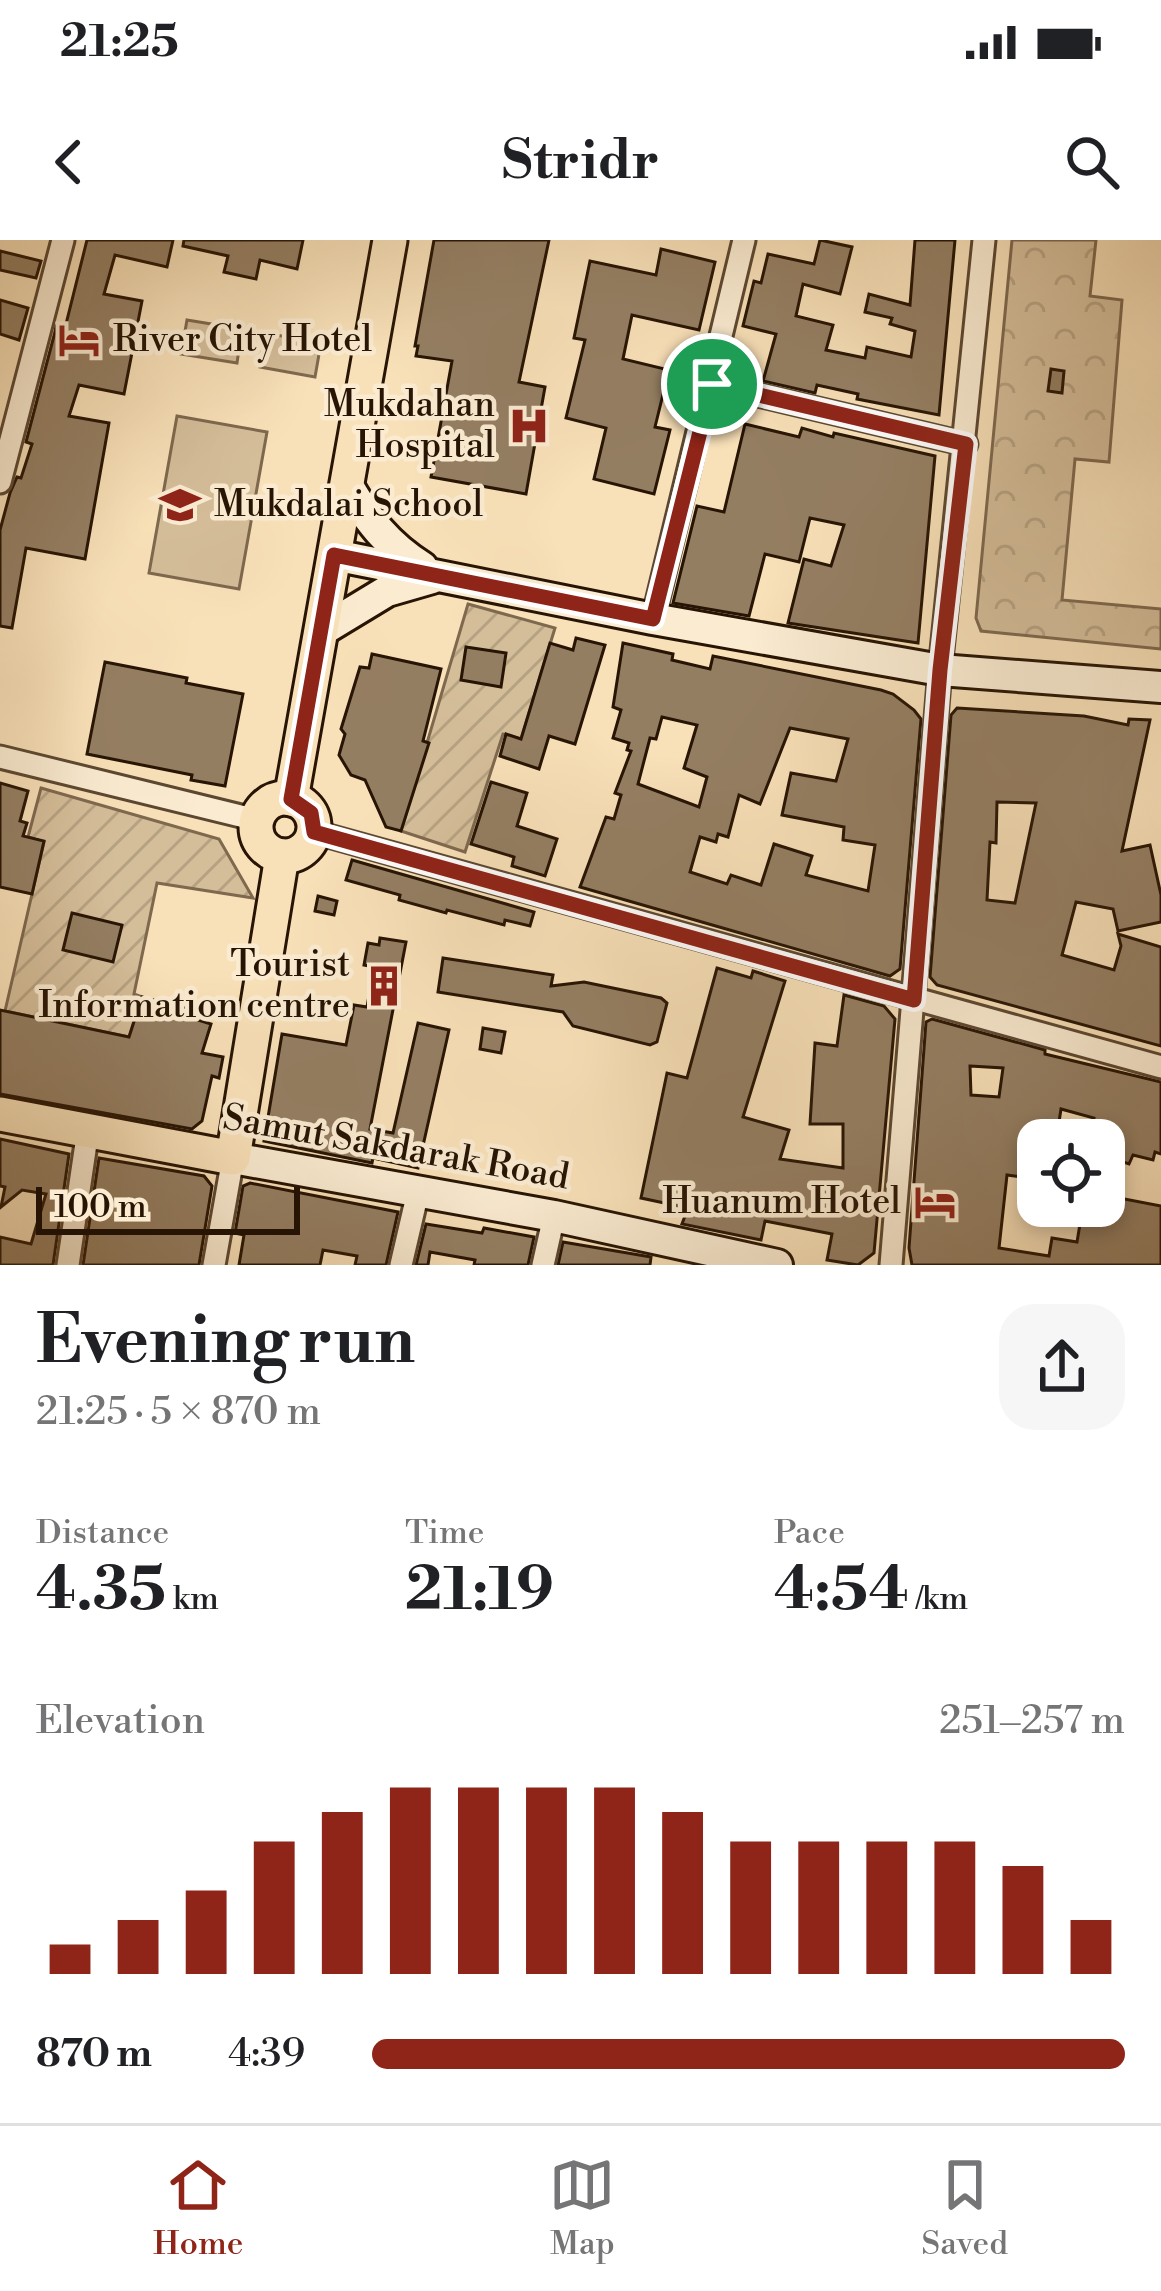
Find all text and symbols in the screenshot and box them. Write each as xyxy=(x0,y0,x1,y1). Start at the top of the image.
text: 21:25 xyxy=(60,14,179,71)
text: Stridr xyxy=(502,128,659,196)
icon: back xyxy=(36,129,102,195)
icon: search xyxy=(1059,129,1125,195)
hotel icon: River City Hotel xyxy=(56,317,102,363)
place label: River City Hotel xyxy=(113,318,373,363)
pin xyxy=(661,333,763,435)
icon: arrive xyxy=(679,351,745,417)
place label: Mukdahan Hospital xyxy=(324,383,495,469)
hospital icon: Mukdahan Hospital xyxy=(506,403,552,449)
school or university icon: Mukdalai School xyxy=(157,482,203,528)
place label: Mukdalai School xyxy=(214,483,483,528)
place label: Tourist Information centre xyxy=(39,943,350,1029)
building icon: Tourist Information centre xyxy=(361,963,407,1009)
street label: Samut Sakdarak Road xyxy=(219,1095,573,1201)
map controls xyxy=(1017,1119,1125,1227)
button: locate xyxy=(1017,1119,1125,1227)
hotel icon: Huanum Hotel xyxy=(912,1179,958,1225)
place label: Huanum Hotel xyxy=(662,1180,901,1225)
scale bar xyxy=(36,1181,300,1234)
text: 100 m xyxy=(54,1187,147,1228)
text: Evening run xyxy=(36,1301,415,1384)
button: share xyxy=(999,1304,1125,1430)
text: 21:25 · 5 × 870 m xyxy=(36,1388,321,1437)
text: Distance xyxy=(36,1513,169,1554)
text: Time xyxy=(405,1513,484,1554)
text: Pace xyxy=(774,1513,845,1554)
text: 4.35 xyxy=(36,1554,166,1629)
text: 21:19 xyxy=(405,1554,554,1629)
text: 4:54 xyxy=(774,1554,909,1629)
text: km xyxy=(166,1579,219,1620)
text: /km xyxy=(909,1579,968,1620)
text: Elevation xyxy=(36,1697,205,1746)
text: 251–257 m xyxy=(939,1697,1125,1746)
text: 870 m xyxy=(36,2030,152,2079)
text: 4:39 xyxy=(228,2030,305,2079)
tab: Home xyxy=(153,2152,244,2265)
tab: Map xyxy=(549,2152,615,2265)
tab: Saved xyxy=(921,2152,1008,2265)

